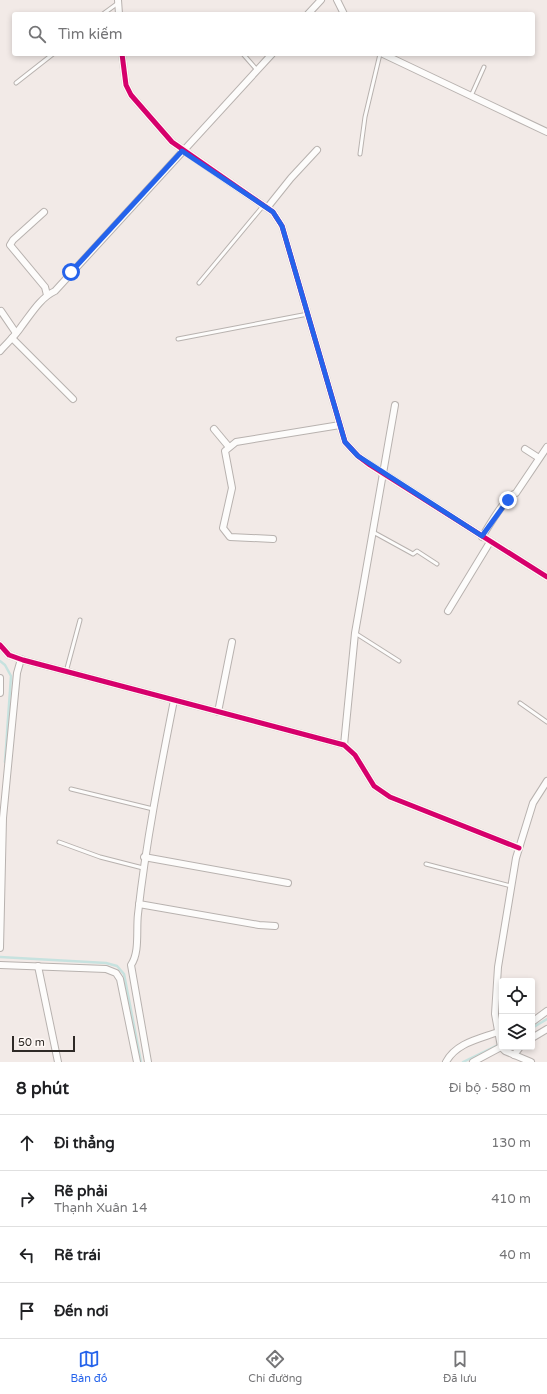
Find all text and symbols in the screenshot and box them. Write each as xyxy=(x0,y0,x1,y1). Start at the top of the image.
search box xyxy=(12,12,535,56)
icon: search xyxy=(26,23,48,45)
text: Tìm kiếm xyxy=(58,25,123,43)
route start xyxy=(62,263,80,281)
route end xyxy=(499,491,517,509)
map controls xyxy=(499,978,535,1050)
button: locate xyxy=(499,978,535,1014)
button: layers xyxy=(499,1014,535,1050)
scale bar xyxy=(12,1034,75,1053)
text: 50 m xyxy=(18,1036,45,1049)
text: 8 phút xyxy=(16,1078,69,1099)
text: Đi bộ · 580 m xyxy=(449,1080,531,1096)
icon: ahead xyxy=(16,1132,38,1154)
text: Đi thẳng xyxy=(54,1134,115,1152)
text: 130 m xyxy=(491,1135,531,1151)
text: Rẽ phải xyxy=(54,1182,108,1200)
icon: right xyxy=(16,1188,38,1210)
text: 410 m xyxy=(491,1191,531,1207)
text: Thạnh Xuân 14 xyxy=(54,1200,147,1216)
icon: left xyxy=(16,1244,38,1266)
text: Rẽ trái xyxy=(54,1246,101,1264)
text: 40 m xyxy=(499,1247,531,1263)
icon: arrive xyxy=(16,1300,38,1322)
text: Đến nơi xyxy=(54,1302,109,1320)
tab: Bản đồ xyxy=(70,1348,107,1385)
tab: Chỉ đường xyxy=(248,1348,302,1385)
tab: Đã lưu xyxy=(443,1348,477,1385)

